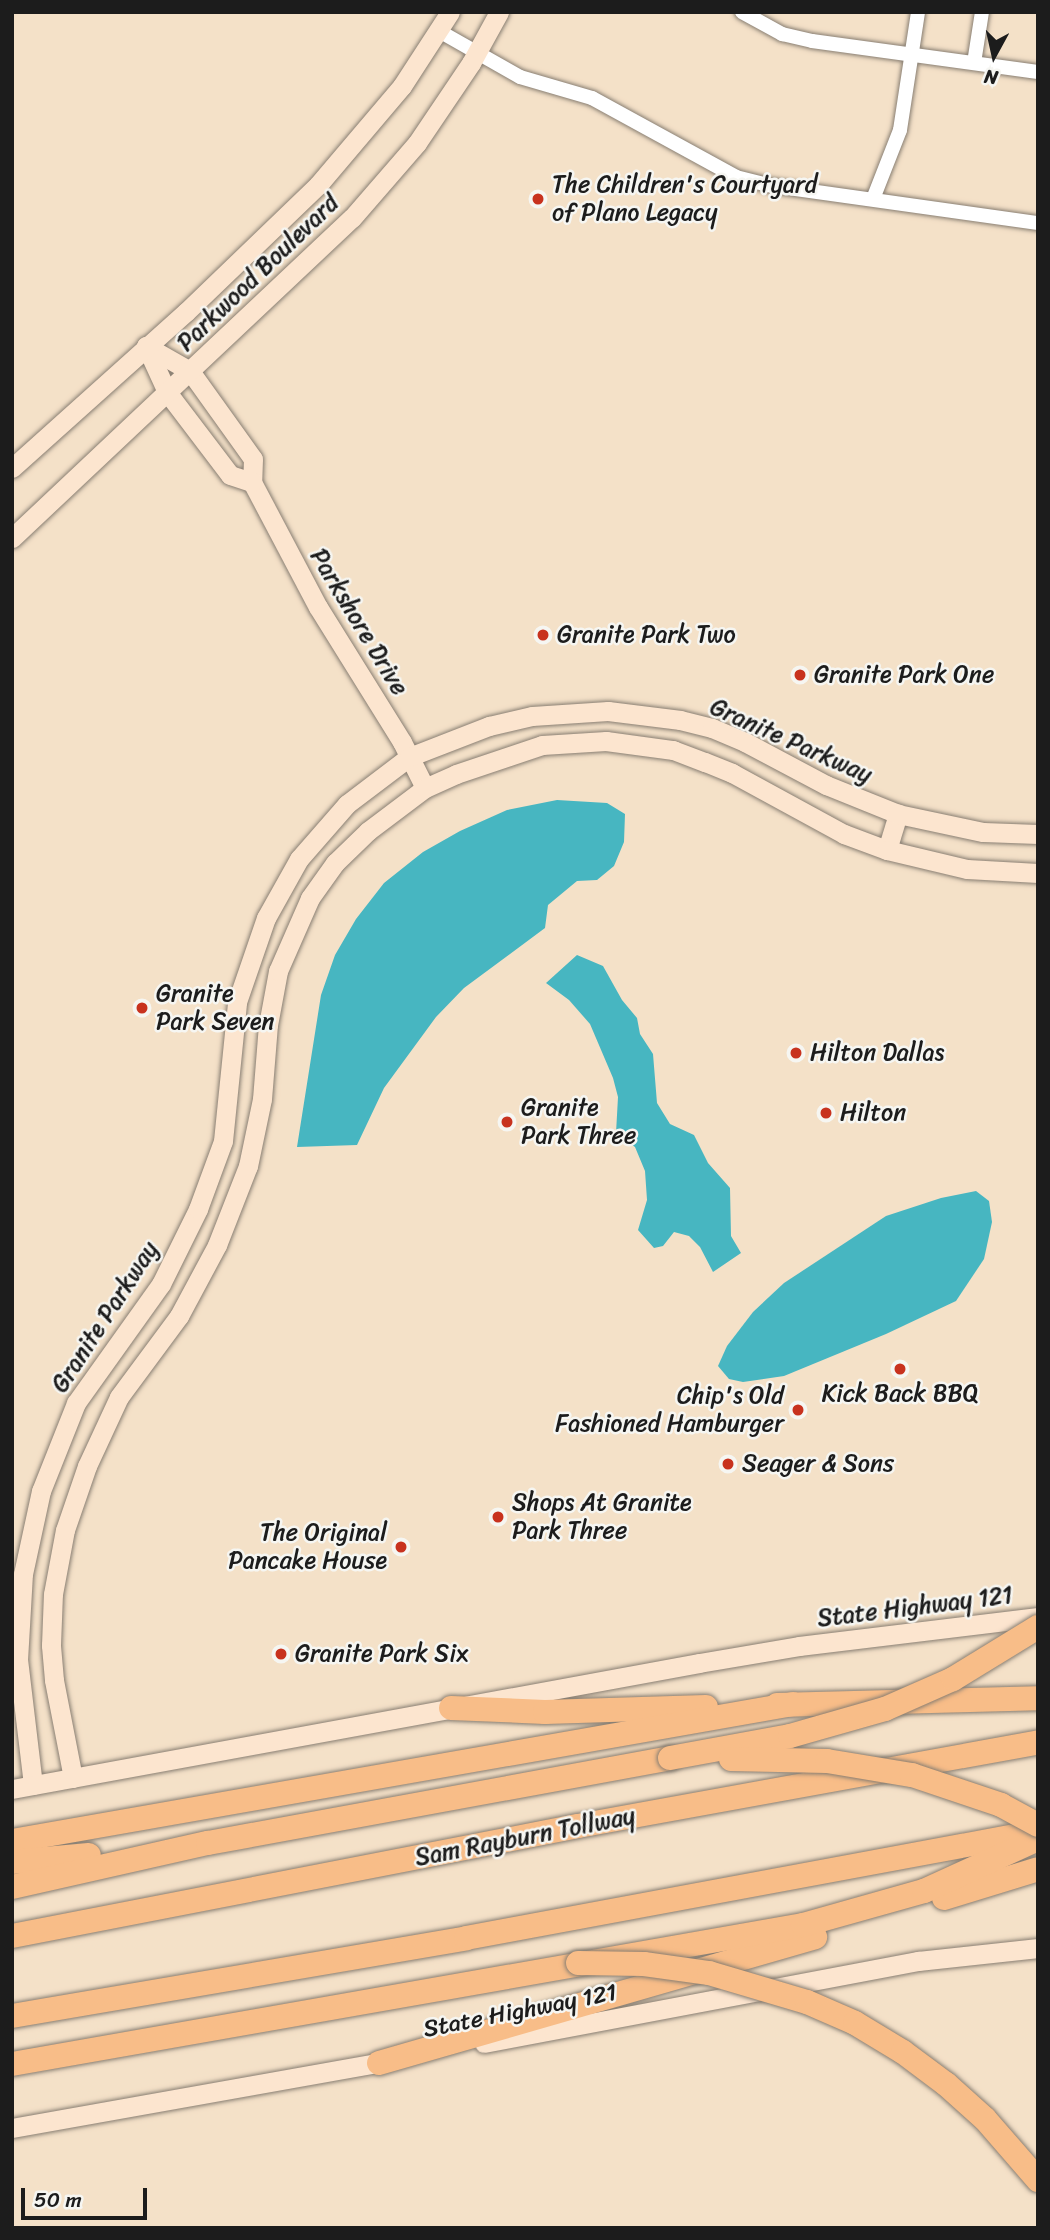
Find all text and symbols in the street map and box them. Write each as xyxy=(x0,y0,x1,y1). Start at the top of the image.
north arrow xyxy=(959,21,1029,91)
text: N xyxy=(982,60,1000,95)
place label: The Children's Courtyard of Plano Legacy xyxy=(552,171,818,227)
street label: Parkwood Boulevard xyxy=(171,189,345,357)
marker: The Children's Courtyard of Plano Legacy xyxy=(530,191,546,207)
street label: Parkshore Drive xyxy=(304,544,414,700)
place label: Granite Park Two xyxy=(557,621,736,649)
marker: Granite Park Two xyxy=(535,627,551,643)
place label: Granite Park One xyxy=(814,661,994,689)
marker: Granite Park One xyxy=(792,667,808,683)
street label: Granite Parkway xyxy=(706,692,876,790)
place label: Granite Park Seven xyxy=(156,980,275,1036)
marker: Granite Park Seven xyxy=(134,1000,150,1016)
place label: Hilton Dallas xyxy=(810,1039,944,1067)
marker: Hilton Dallas xyxy=(788,1045,804,1061)
place label: Granite Park Three xyxy=(521,1094,637,1150)
place label: Hilton xyxy=(840,1099,906,1127)
marker: Hilton xyxy=(818,1105,834,1121)
marker: Granite Park Three xyxy=(499,1114,515,1130)
street label: Granite Parkway xyxy=(45,1236,165,1398)
marker: Kick Back BBQ xyxy=(892,1361,908,1377)
place label: Kick Back BBQ xyxy=(822,1380,978,1408)
place label: Chip's Old Fashioned Hamburger xyxy=(556,1382,784,1438)
marker: Chip's Old Fashioned Hamburger xyxy=(790,1402,806,1418)
place label: Seager & Sons xyxy=(742,1450,894,1478)
marker: Seager & Sons xyxy=(720,1456,736,1472)
place label: Shops At Granite Park Three xyxy=(512,1489,691,1545)
marker: Shops At Granite Park Three xyxy=(490,1509,506,1525)
place label: The Original Pancake House xyxy=(228,1519,387,1575)
marker: The Original Pancake House xyxy=(393,1539,409,1555)
street label: State Highway 121 xyxy=(816,1581,1014,1633)
place label: Granite Park Six xyxy=(295,1640,468,1668)
marker: Granite Park Six xyxy=(273,1646,289,1662)
street label: Sam Rayburn Tollway xyxy=(412,1802,638,1872)
street label: State Highway 121 xyxy=(421,1978,619,2044)
scale bar xyxy=(24,2174,150,2218)
text: 50 m xyxy=(34,2181,82,2219)

